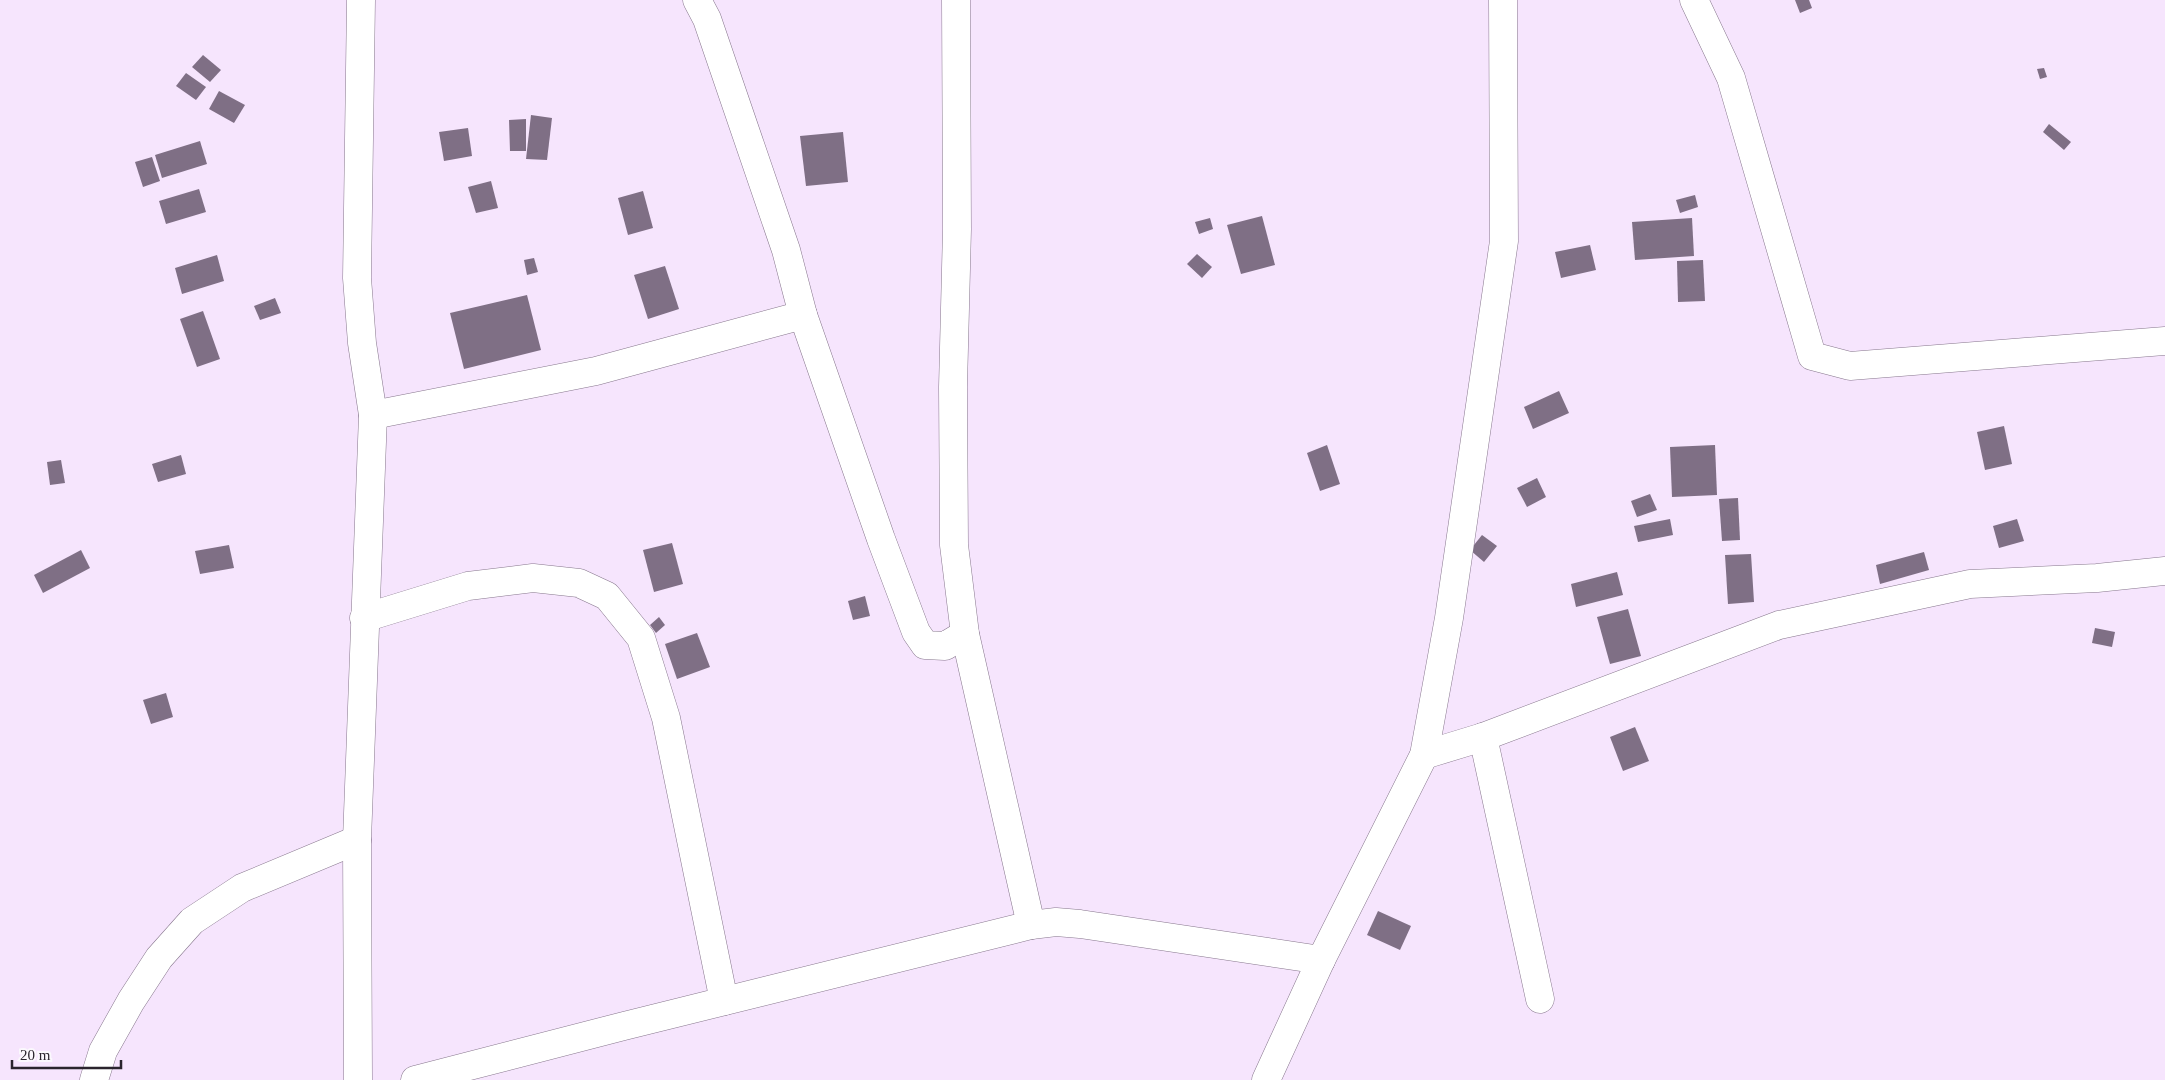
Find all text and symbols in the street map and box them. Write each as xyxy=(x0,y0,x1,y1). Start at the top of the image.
scale bar xyxy=(12,1038,121,1070)
text: 20 m xyxy=(20,1047,51,1063)

